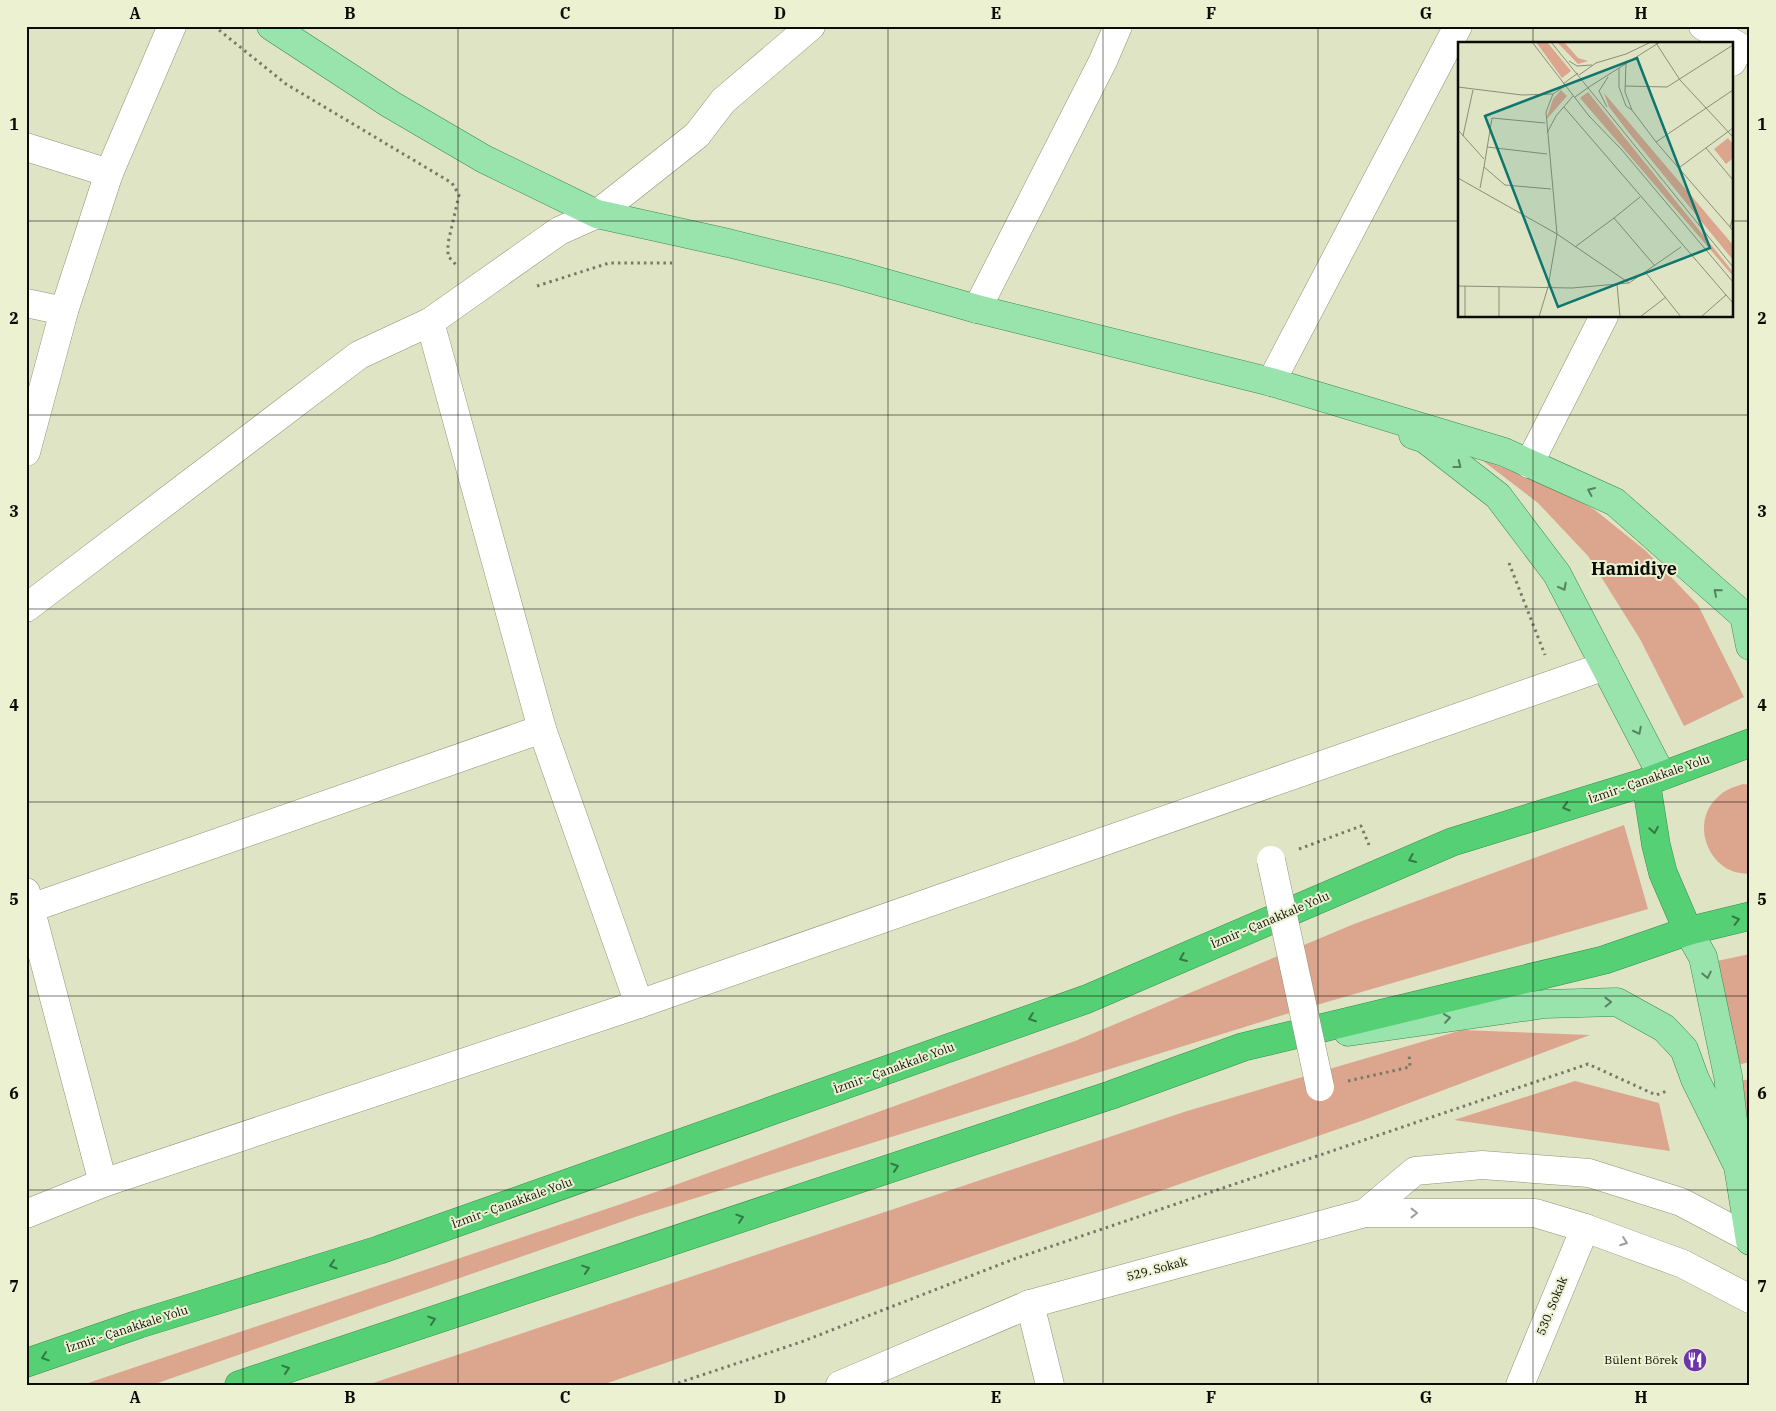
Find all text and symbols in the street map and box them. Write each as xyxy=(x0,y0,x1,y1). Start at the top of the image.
text: A xyxy=(129,3,141,23)
text: B xyxy=(344,3,356,23)
text: C xyxy=(560,3,570,23)
text: D xyxy=(774,3,786,23)
text: E xyxy=(991,3,1001,23)
text: F xyxy=(1206,3,1216,23)
text: G xyxy=(1420,3,1432,23)
text: H xyxy=(1635,3,1648,23)
inset map xyxy=(1458,42,1734,318)
text: 1 xyxy=(9,114,19,134)
text: 1 xyxy=(1757,114,1767,134)
text: 2 xyxy=(9,308,19,328)
text: 2 xyxy=(1757,308,1767,328)
one-way arrow xyxy=(1452,459,1461,467)
one-way arrow xyxy=(1587,487,1596,498)
text: 3 xyxy=(9,501,19,521)
text: 3 xyxy=(1757,501,1767,521)
district label: Hamidiye xyxy=(1591,557,1677,580)
one-way arrow xyxy=(1557,581,1567,590)
one-way arrow xyxy=(1714,589,1723,598)
text: 4 xyxy=(9,695,19,715)
text: 4 xyxy=(1757,695,1767,715)
one-way arrow xyxy=(1632,725,1642,734)
street label: İzmir - Çanakkale Yolu xyxy=(1586,751,1712,806)
one-way arrow xyxy=(1562,801,1571,811)
one-way arrow xyxy=(1648,826,1658,835)
one-way arrow xyxy=(1408,852,1417,863)
street label: İzmir - Çanakkale Yolu xyxy=(1208,888,1332,951)
text: 5 xyxy=(9,889,19,909)
text: 5 xyxy=(1757,889,1767,909)
one-way arrow xyxy=(1731,915,1740,926)
one-way arrow xyxy=(1179,951,1188,962)
one-way arrow xyxy=(1701,971,1712,980)
one-way arrow xyxy=(1605,997,1613,1008)
one-way arrow xyxy=(1028,1012,1037,1022)
one-way arrow xyxy=(1443,1013,1451,1024)
street label: İzmir - Çanakkale Yolu xyxy=(831,1038,957,1096)
text: 6 xyxy=(9,1083,19,1103)
text: 6 xyxy=(1757,1083,1767,1103)
one-way arrow xyxy=(890,1162,898,1172)
street label: İzmir - Çanakkale Yolu xyxy=(449,1173,575,1231)
one-way arrow xyxy=(1410,1208,1418,1218)
one-way arrow xyxy=(736,1214,744,1224)
one-way arrow xyxy=(1619,1236,1628,1246)
street label: 529. Sokak xyxy=(1125,1253,1189,1284)
one-way arrow xyxy=(329,1259,337,1269)
one-way arrow xyxy=(582,1265,590,1275)
street label: 530. Sokak xyxy=(1533,1274,1570,1337)
text: 7 xyxy=(9,1276,19,1296)
text: 7 xyxy=(1757,1276,1767,1296)
street label: İzmir - Çanakkale Yolu xyxy=(64,1302,190,1355)
one-way arrow xyxy=(427,1316,436,1326)
restaurant icon: Bülent Börek xyxy=(1682,1347,1708,1373)
one-way arrow xyxy=(41,1351,49,1361)
place label: Bülent Börek xyxy=(1604,1352,1678,1367)
one-way arrow xyxy=(281,1365,289,1375)
text: A xyxy=(129,1387,141,1407)
text: B xyxy=(344,1387,356,1407)
text: C xyxy=(560,1387,570,1407)
text: D xyxy=(774,1387,786,1407)
text: E xyxy=(991,1387,1001,1407)
text: F xyxy=(1206,1387,1216,1407)
text: G xyxy=(1420,1387,1432,1407)
text: H xyxy=(1635,1387,1648,1407)

